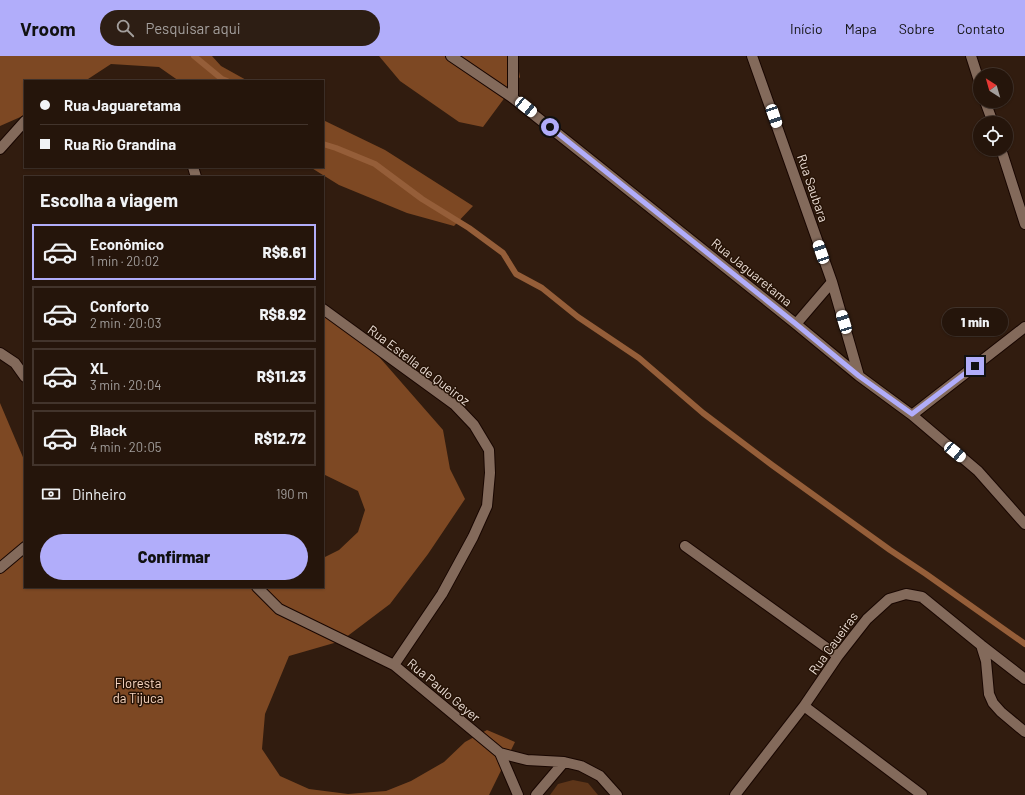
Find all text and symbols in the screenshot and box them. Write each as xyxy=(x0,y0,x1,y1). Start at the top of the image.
search box xyxy=(100,10,380,46)
text: Vroom xyxy=(20,17,76,40)
icon: search xyxy=(114,17,136,39)
text: Pesquisar aqui xyxy=(146,19,241,37)
text: Início xyxy=(790,20,823,37)
text: Mapa xyxy=(845,20,877,37)
text: Sobre xyxy=(899,20,935,37)
text: Contato xyxy=(957,20,1005,37)
north arrow xyxy=(973,68,1013,108)
map controls xyxy=(973,68,1013,156)
car xyxy=(513,95,539,119)
text: Rua Jaguaretama xyxy=(64,96,181,114)
car xyxy=(764,103,784,129)
button: locate xyxy=(973,116,1013,156)
route start xyxy=(541,118,559,136)
text: Rua Rio Grandina xyxy=(64,135,176,153)
street label: Rua Saubara xyxy=(794,152,832,224)
text: Escolha a viagem xyxy=(40,189,178,211)
icon: car xyxy=(42,234,78,270)
text: Econômico xyxy=(90,235,164,253)
street label: Rua Jaguaretama xyxy=(708,235,796,309)
car xyxy=(811,239,831,265)
text: R$6.61 xyxy=(263,243,306,261)
text: 1 min · 20:02 xyxy=(90,253,159,269)
icon: car xyxy=(42,296,78,332)
text: Conforto xyxy=(90,297,149,315)
text: R$8.92 xyxy=(259,305,306,323)
callout: 1 min xyxy=(942,308,1008,336)
car xyxy=(835,309,853,335)
text: 1 min xyxy=(961,314,989,330)
text: 2 min · 20:03 xyxy=(90,315,161,331)
street label: Rua Estella de Queiroz xyxy=(365,321,473,409)
route end xyxy=(966,357,984,375)
icon: car xyxy=(42,358,78,394)
text: XL xyxy=(90,359,108,377)
text: R$11.23 xyxy=(257,367,306,385)
text: 3 min · 20:04 xyxy=(90,377,162,393)
icon: car xyxy=(42,420,78,456)
text: Black xyxy=(90,421,127,439)
text: R$12.72 xyxy=(254,429,306,447)
text: 4 min · 20:05 xyxy=(90,439,162,455)
car xyxy=(942,440,968,464)
icon: cash xyxy=(40,483,62,505)
text: Dinheiro xyxy=(72,485,127,503)
text: 190 m xyxy=(276,486,308,502)
button: Confirmar xyxy=(40,534,308,580)
street label: Rua Caueiras xyxy=(805,609,861,677)
street label: Rua Paulo Geyer xyxy=(404,655,484,725)
park label: Floresta da Tijuca xyxy=(113,675,163,706)

